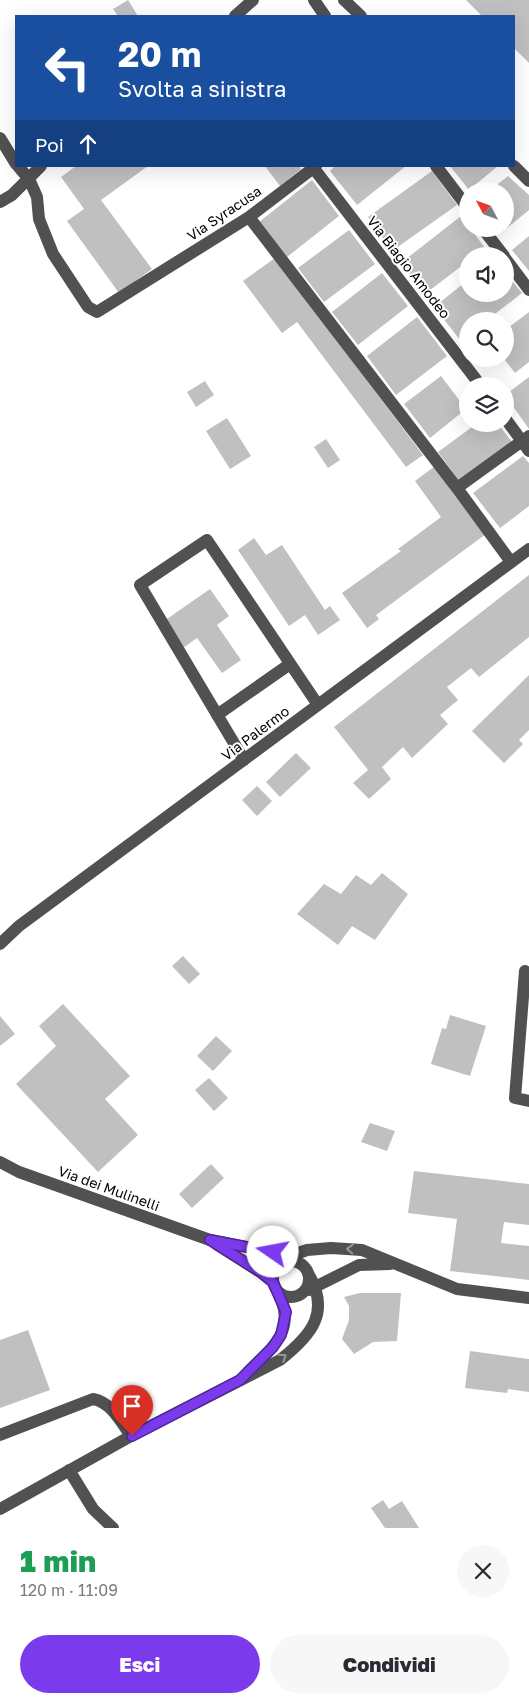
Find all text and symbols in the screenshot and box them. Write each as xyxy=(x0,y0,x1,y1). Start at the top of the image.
text: 20 m xyxy=(118,33,201,75)
icon: left xyxy=(35,35,100,100)
text: Svolta a sinistra xyxy=(118,75,286,102)
icon: ahead xyxy=(74,130,102,158)
text: Poi xyxy=(35,133,64,156)
street label: Via Syracusa xyxy=(184,182,264,244)
north arrow xyxy=(459,182,514,238)
map controls xyxy=(459,182,514,432)
street label: Via Biagio Amodeo xyxy=(364,212,454,322)
button: sound xyxy=(459,247,514,302)
button: search xyxy=(459,312,514,367)
button: layers xyxy=(459,377,514,432)
street label: Via Palermo xyxy=(218,702,292,764)
street label: Via dei Mulinelli xyxy=(56,1162,162,1214)
position arrow xyxy=(246,1225,298,1277)
one-way arrow xyxy=(346,1243,354,1254)
one-way arrow xyxy=(277,1354,287,1363)
pin xyxy=(111,1385,153,1436)
icon: arrive xyxy=(118,1392,146,1420)
text: 1 min xyxy=(20,1543,96,1579)
button: close xyxy=(457,1545,509,1597)
text: 120 m · 11:09 xyxy=(20,1580,118,1600)
button: Esci xyxy=(20,1635,260,1693)
button: Condividi xyxy=(270,1635,509,1693)

